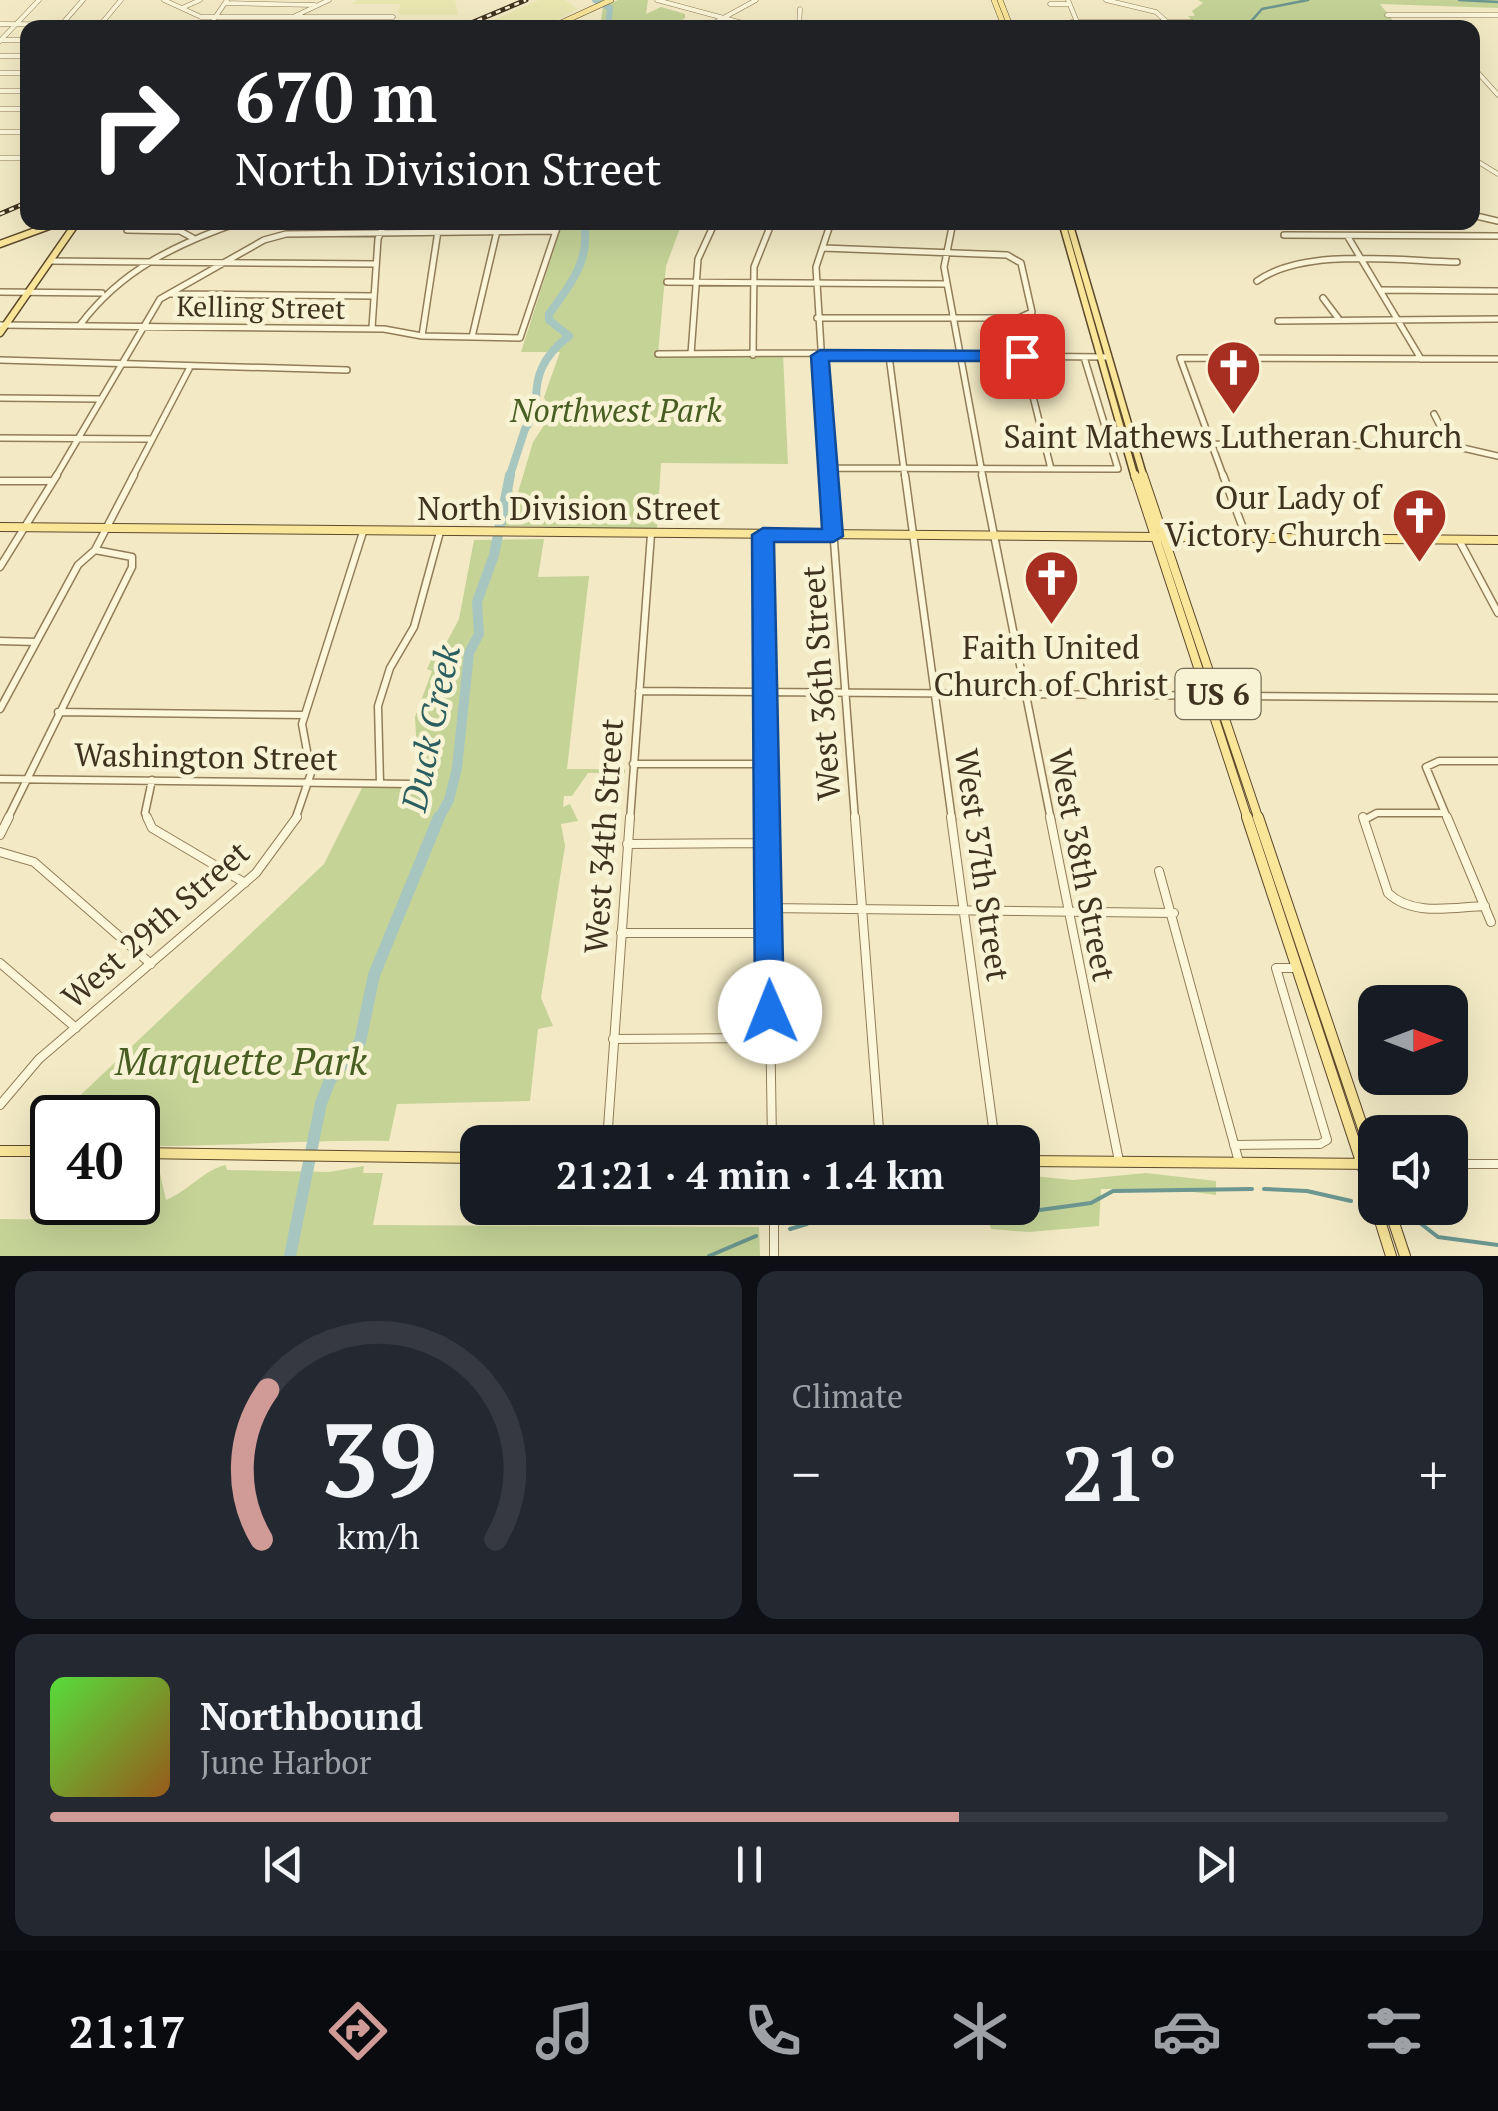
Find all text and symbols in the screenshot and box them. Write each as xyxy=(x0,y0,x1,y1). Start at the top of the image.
text: 670 m xyxy=(235,49,437,142)
icon: right xyxy=(70,60,200,190)
text: North Division Street xyxy=(235,138,662,198)
street label: Kelling Street xyxy=(176,287,346,327)
pin xyxy=(980,314,1065,399)
icon: arrive xyxy=(995,329,1050,384)
church icon: Saint Mathews Lutheran Church xyxy=(1203,337,1263,416)
park label: Northwest Park xyxy=(509,389,722,431)
place label: Saint Mathews Lutheran Church xyxy=(1004,415,1463,457)
place label: Our Lady of Victory Church xyxy=(1165,476,1383,555)
church icon: Our Lady of Victory Church xyxy=(1390,485,1450,564)
street label: North Division Street xyxy=(417,487,721,529)
church icon: Faith United Church of Christ xyxy=(1021,548,1081,627)
street label: West 36th Street xyxy=(791,564,849,802)
place label: Faith United Church of Christ xyxy=(934,626,1169,705)
water label: Duck Creek xyxy=(390,641,470,816)
road number: US 6 xyxy=(1176,669,1260,719)
street label: West 34th Street xyxy=(574,717,632,955)
street label: Washington Street xyxy=(74,733,338,779)
street label: West 38th Street xyxy=(1040,745,1126,985)
street label: West 37th Street xyxy=(946,746,1020,984)
street label: West 29th Street xyxy=(52,831,258,1017)
position arrow xyxy=(718,960,822,1064)
north arrow xyxy=(1358,985,1468,1095)
map controls xyxy=(1358,985,1468,1225)
park label: Marquette Park xyxy=(114,1036,368,1086)
speed limit sign: 40 xyxy=(30,1095,160,1225)
button: sound xyxy=(1358,1115,1468,1225)
text: 21:21 · 4 min · 1.4 km xyxy=(556,1150,944,1200)
text: Climate xyxy=(792,1375,903,1417)
text: 39 xyxy=(319,1389,437,1527)
text: 21° xyxy=(1062,1423,1178,1522)
text: − xyxy=(792,1437,821,1510)
text: + xyxy=(1419,1437,1448,1510)
text: km/h xyxy=(337,1512,420,1559)
text: Northbound xyxy=(200,1691,423,1741)
text: June Harbor xyxy=(200,1741,371,1783)
icon: previous xyxy=(256,1837,311,1892)
icon: pause xyxy=(722,1837,777,1892)
icon: next xyxy=(1188,1837,1243,1892)
icon: directions xyxy=(323,1996,393,2066)
icon: music xyxy=(530,1996,600,2066)
icon: phone xyxy=(738,1996,808,2066)
icon: climate xyxy=(945,1996,1015,2066)
icon: car xyxy=(1152,1996,1222,2066)
icon: filters xyxy=(1359,1996,1429,2066)
text: 21:17 xyxy=(69,2001,186,2061)

